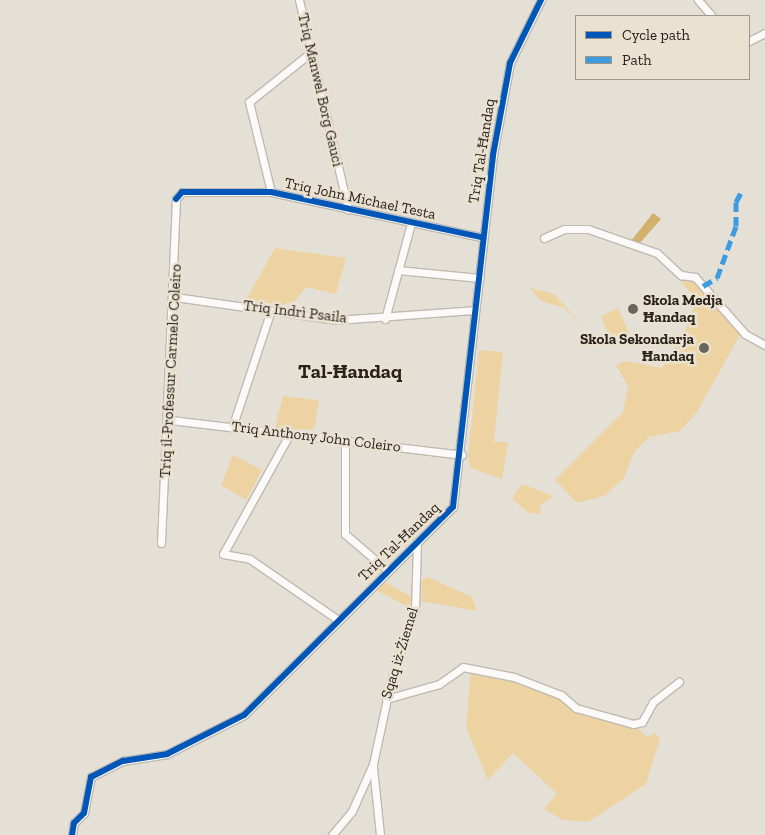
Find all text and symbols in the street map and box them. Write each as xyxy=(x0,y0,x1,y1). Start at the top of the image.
street label: Triq Manwel Borg Gauci xyxy=(294,11,346,169)
legend xyxy=(575,15,750,80)
text: Cycle path xyxy=(622,26,690,44)
text: Path xyxy=(622,51,652,69)
street label: Triq Tal-Ħandaq xyxy=(465,97,499,205)
street label: Triq John Michael Testa xyxy=(282,174,438,224)
street label: Triq il-Professur Carmelo Coleiro xyxy=(156,264,186,478)
place label: Skola Medja Ħandaq xyxy=(643,291,723,326)
street label: Triq Indrì Psaila xyxy=(242,297,348,327)
marker: Skola Medja Ħandaq xyxy=(627,303,639,315)
place label: Skola Sekondarja Ħandaq xyxy=(580,330,694,365)
marker: Skola Sekondarja Ħandaq xyxy=(698,342,710,354)
district label: Tal-Ħandaq xyxy=(298,359,402,383)
street label: Triq Anthony John Coleiro xyxy=(230,418,402,456)
street label: Triq Tal-Ħandaq xyxy=(355,499,443,585)
street label: Sqaq iż-Żiemel xyxy=(378,605,422,701)

